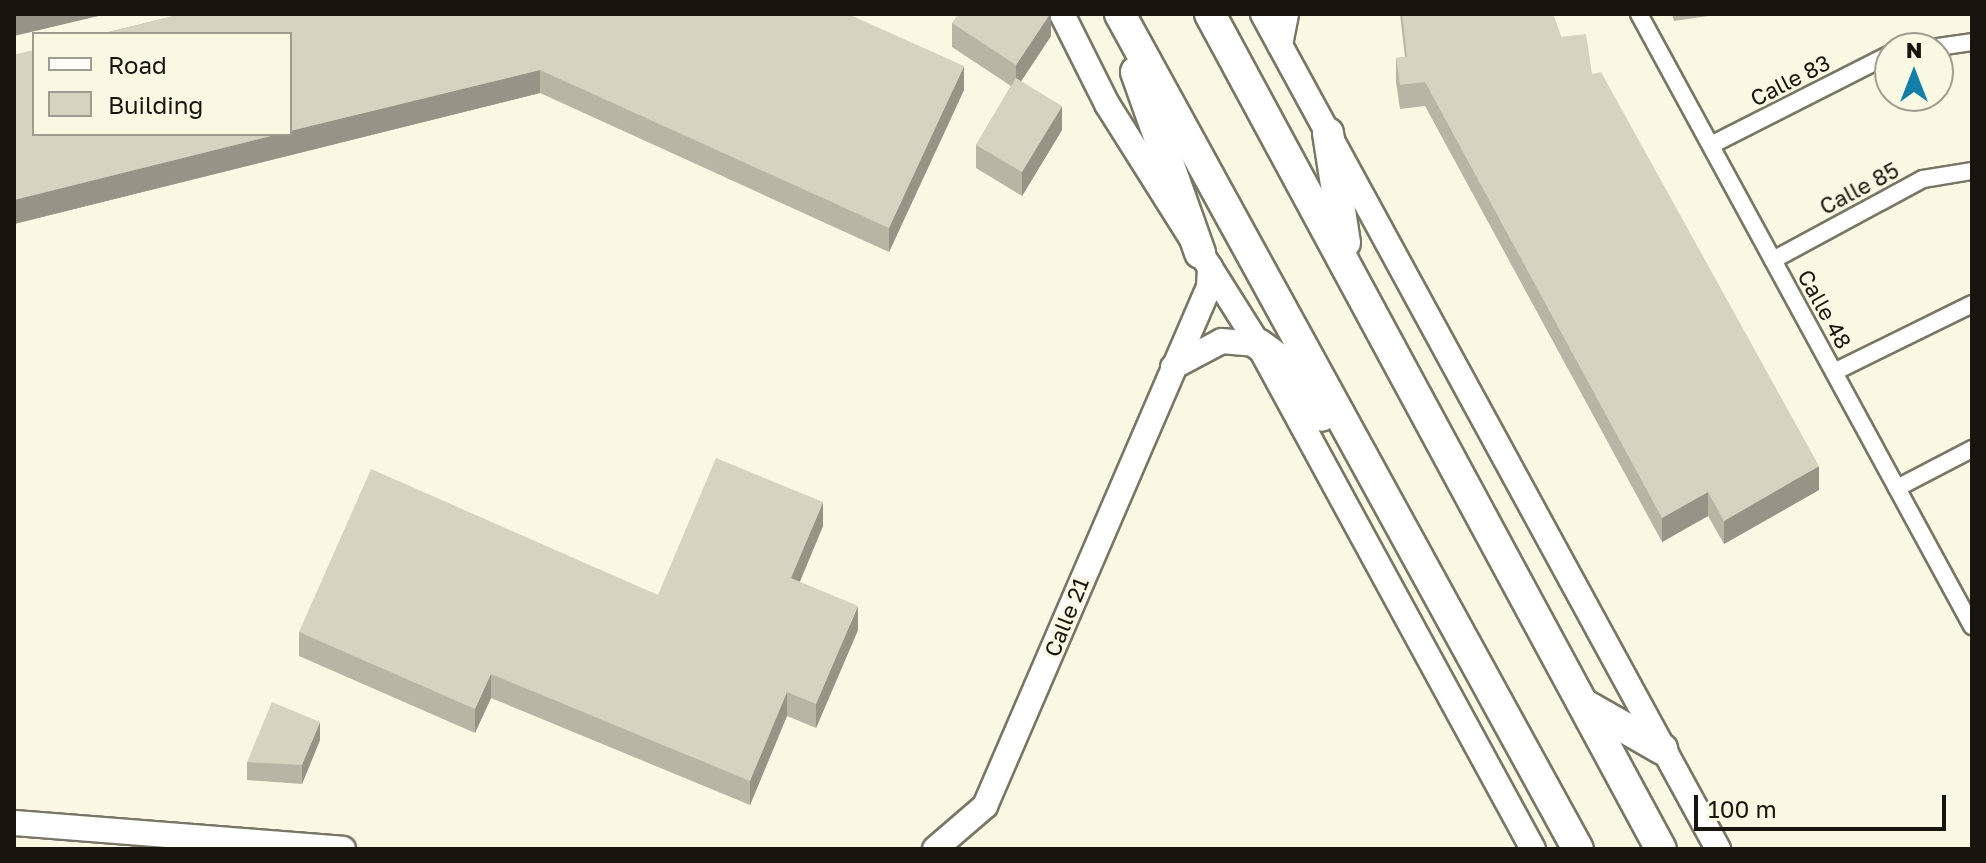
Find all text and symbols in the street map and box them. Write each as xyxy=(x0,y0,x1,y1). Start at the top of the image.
legend xyxy=(32,32,292,136)
north arrow xyxy=(1874,32,1954,112)
text: N xyxy=(1906,36,1922,63)
street label: Calle 83 xyxy=(1746,49,1834,111)
text: Road xyxy=(108,50,167,79)
text: Building xyxy=(108,90,203,119)
street label: Calle 85 xyxy=(1815,156,1903,220)
street label: Calle 48 xyxy=(1793,265,1857,353)
street label: Calle 21 xyxy=(1038,574,1094,660)
scale bar xyxy=(1698,779,1950,829)
text: 100 m xyxy=(1708,794,1777,823)

